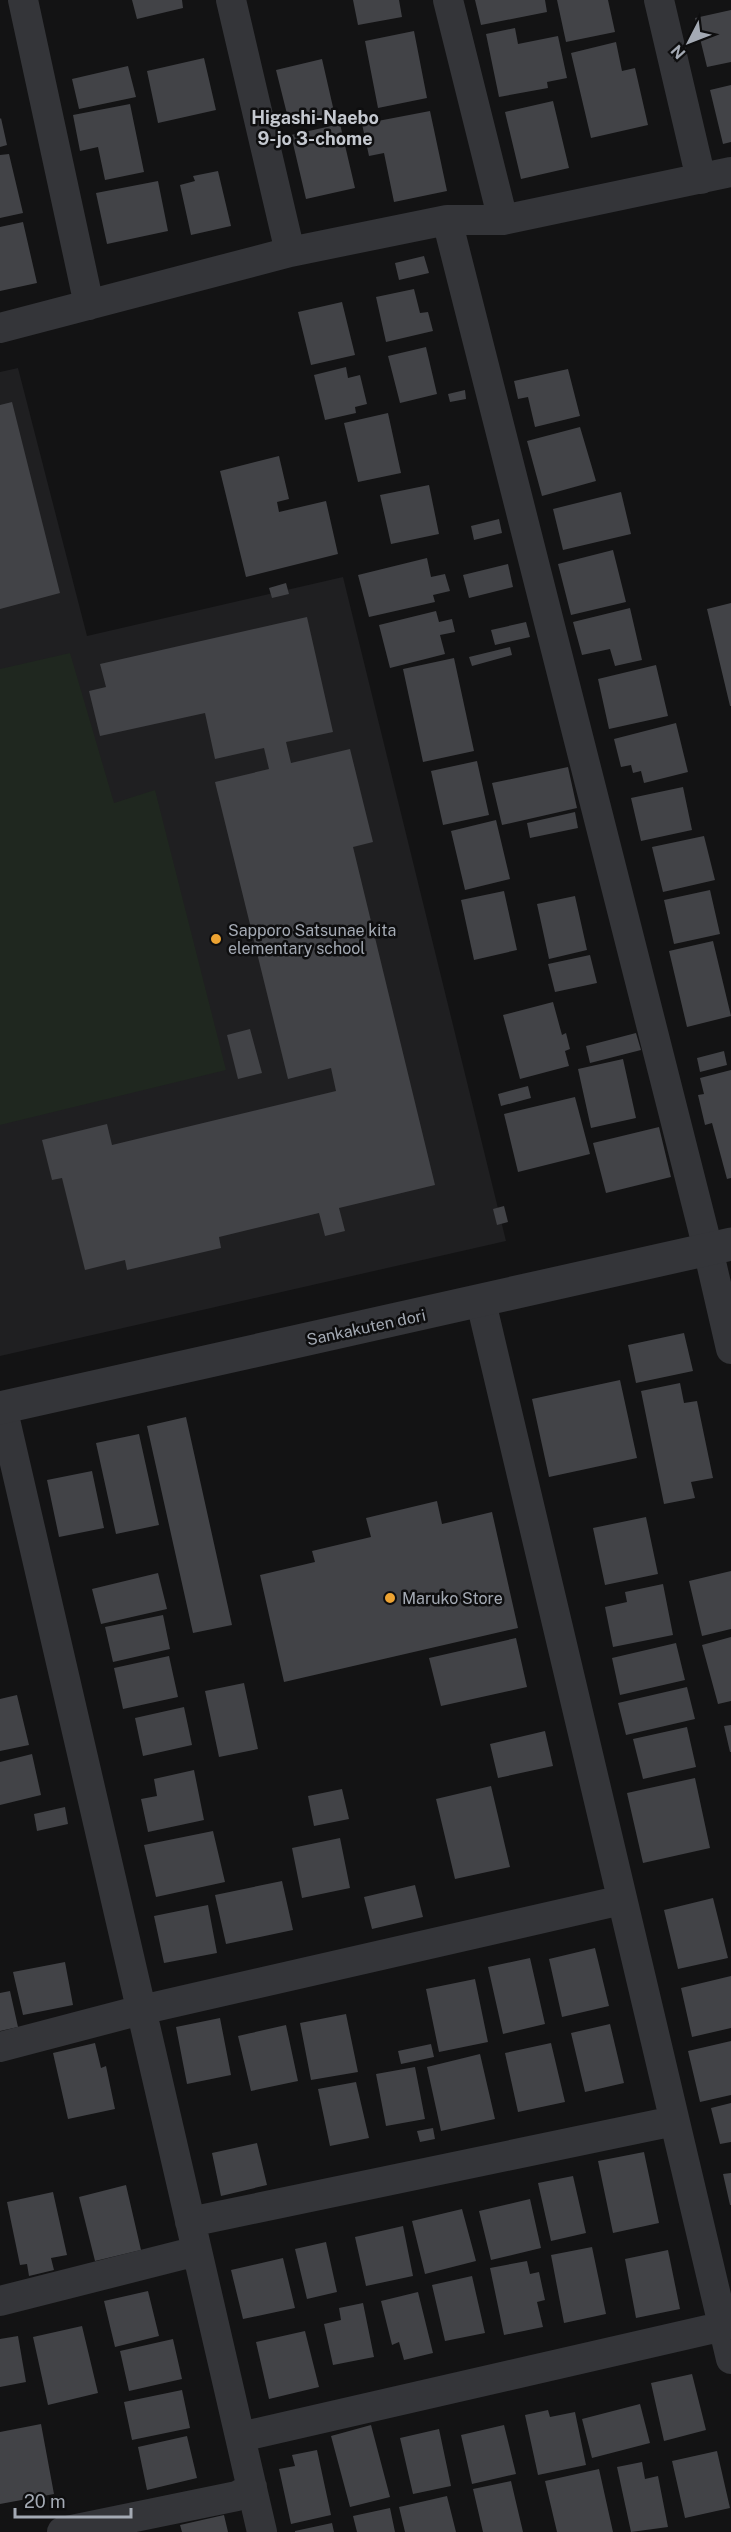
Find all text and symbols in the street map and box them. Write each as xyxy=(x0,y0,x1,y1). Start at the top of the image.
north arrow xyxy=(659,12,719,72)
text: N xyxy=(667,41,689,63)
district label: Higashi-Naebo 9-jo 3-chome xyxy=(251,107,379,149)
place label: Sapporo Satsunae kita elementary school xyxy=(228,921,396,958)
marker: Sapporo Satsunae kita elementary school xyxy=(209,932,223,946)
street label: Sankakuten dori xyxy=(305,1306,427,1349)
place label: Maruko Store xyxy=(402,1589,503,1608)
marker: Maruko Store xyxy=(383,1591,397,1605)
scale bar xyxy=(15,2481,130,2519)
text: 20 m xyxy=(24,2491,66,2512)

